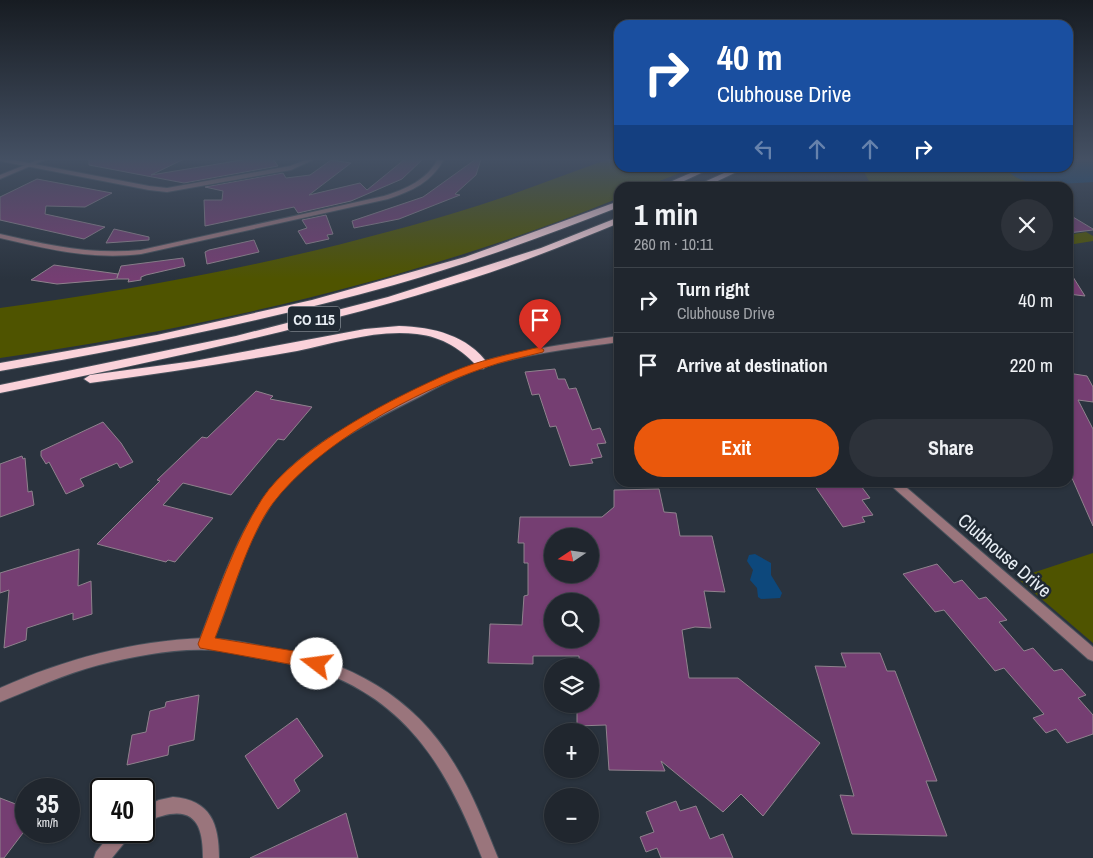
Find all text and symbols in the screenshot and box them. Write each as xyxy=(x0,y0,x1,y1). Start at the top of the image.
text: 40 m xyxy=(717,34,782,81)
icon: right xyxy=(634,40,699,105)
text: Clubhouse Drive xyxy=(717,79,851,109)
icon: left xyxy=(750,135,778,163)
icon: ahead xyxy=(803,135,831,163)
icon: ahead xyxy=(856,135,884,163)
icon: right xyxy=(909,135,937,163)
text: 1 min xyxy=(634,194,698,234)
button: close xyxy=(1001,199,1053,251)
text: 260 m · 10:11 xyxy=(634,233,713,255)
text: Turn right xyxy=(677,276,749,302)
icon: right xyxy=(634,286,662,314)
text: 40 m xyxy=(1018,287,1053,313)
pin xyxy=(519,299,561,350)
text: Clubhouse Drive xyxy=(677,302,775,324)
road number: CO 115 xyxy=(288,306,340,332)
icon: arrive xyxy=(526,306,554,334)
icon: arrive xyxy=(634,351,662,379)
text: Arrive at destination xyxy=(677,352,828,378)
text: 220 m xyxy=(1010,352,1053,378)
button: Exit xyxy=(634,419,839,477)
button: Share xyxy=(849,419,1053,477)
street label: Clubhouse Drive xyxy=(953,507,1057,603)
north arrow xyxy=(544,528,599,582)
map controls xyxy=(544,528,599,843)
button: search xyxy=(544,593,599,648)
position arrow xyxy=(290,637,342,689)
button: layers xyxy=(544,658,599,713)
button: + xyxy=(544,723,599,778)
speed limit sign: 40 xyxy=(90,778,155,843)
text: 35 xyxy=(36,787,59,821)
button: − xyxy=(544,788,599,843)
text: km/h xyxy=(37,815,58,831)

